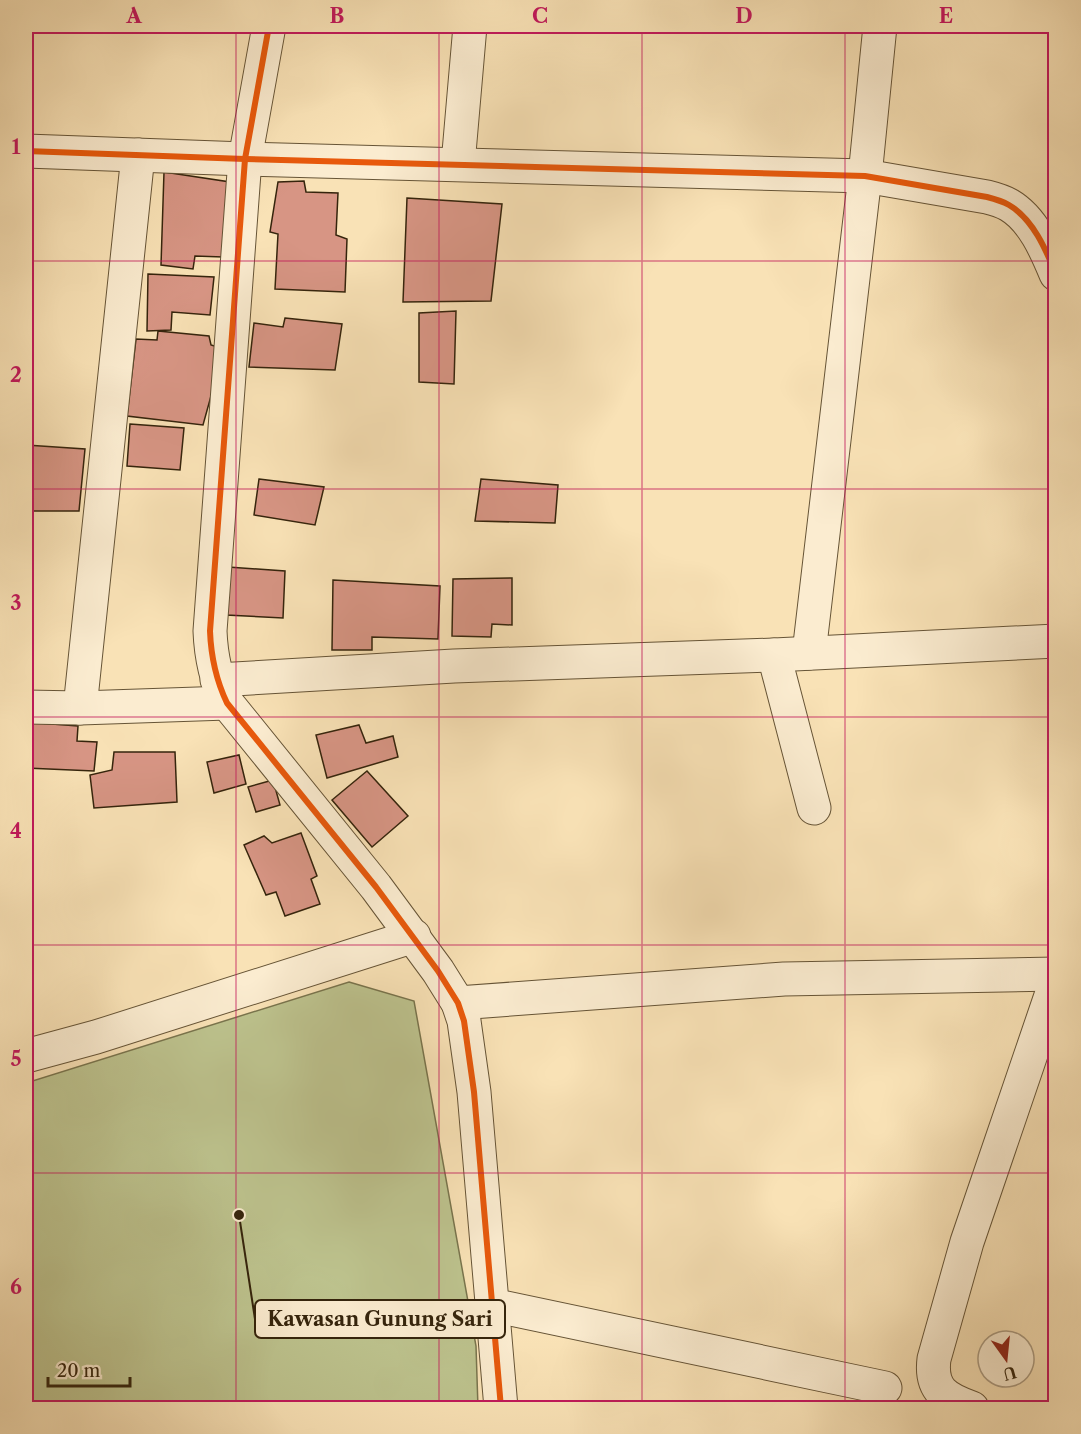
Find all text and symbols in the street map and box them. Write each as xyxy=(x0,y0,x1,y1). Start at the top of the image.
text: A xyxy=(125,4,142,28)
text: B xyxy=(330,4,345,28)
text: C xyxy=(532,4,548,28)
text: D xyxy=(735,4,753,28)
text: E xyxy=(939,4,953,28)
text: 1 xyxy=(12,135,21,159)
text: 2 xyxy=(10,363,22,387)
text: 3 xyxy=(10,591,22,615)
text: 4 xyxy=(10,819,22,843)
text: 5 xyxy=(10,1047,22,1071)
text: 6 xyxy=(10,1275,22,1299)
callout: Kawasan Gunung Sari xyxy=(255,1300,505,1338)
text: Kawasan Gunung Sari xyxy=(267,1307,493,1331)
north arrow xyxy=(976,1329,1036,1389)
scale bar xyxy=(48,1350,130,1388)
text: 20 m xyxy=(57,1360,101,1382)
text: U xyxy=(1001,1362,1019,1385)

